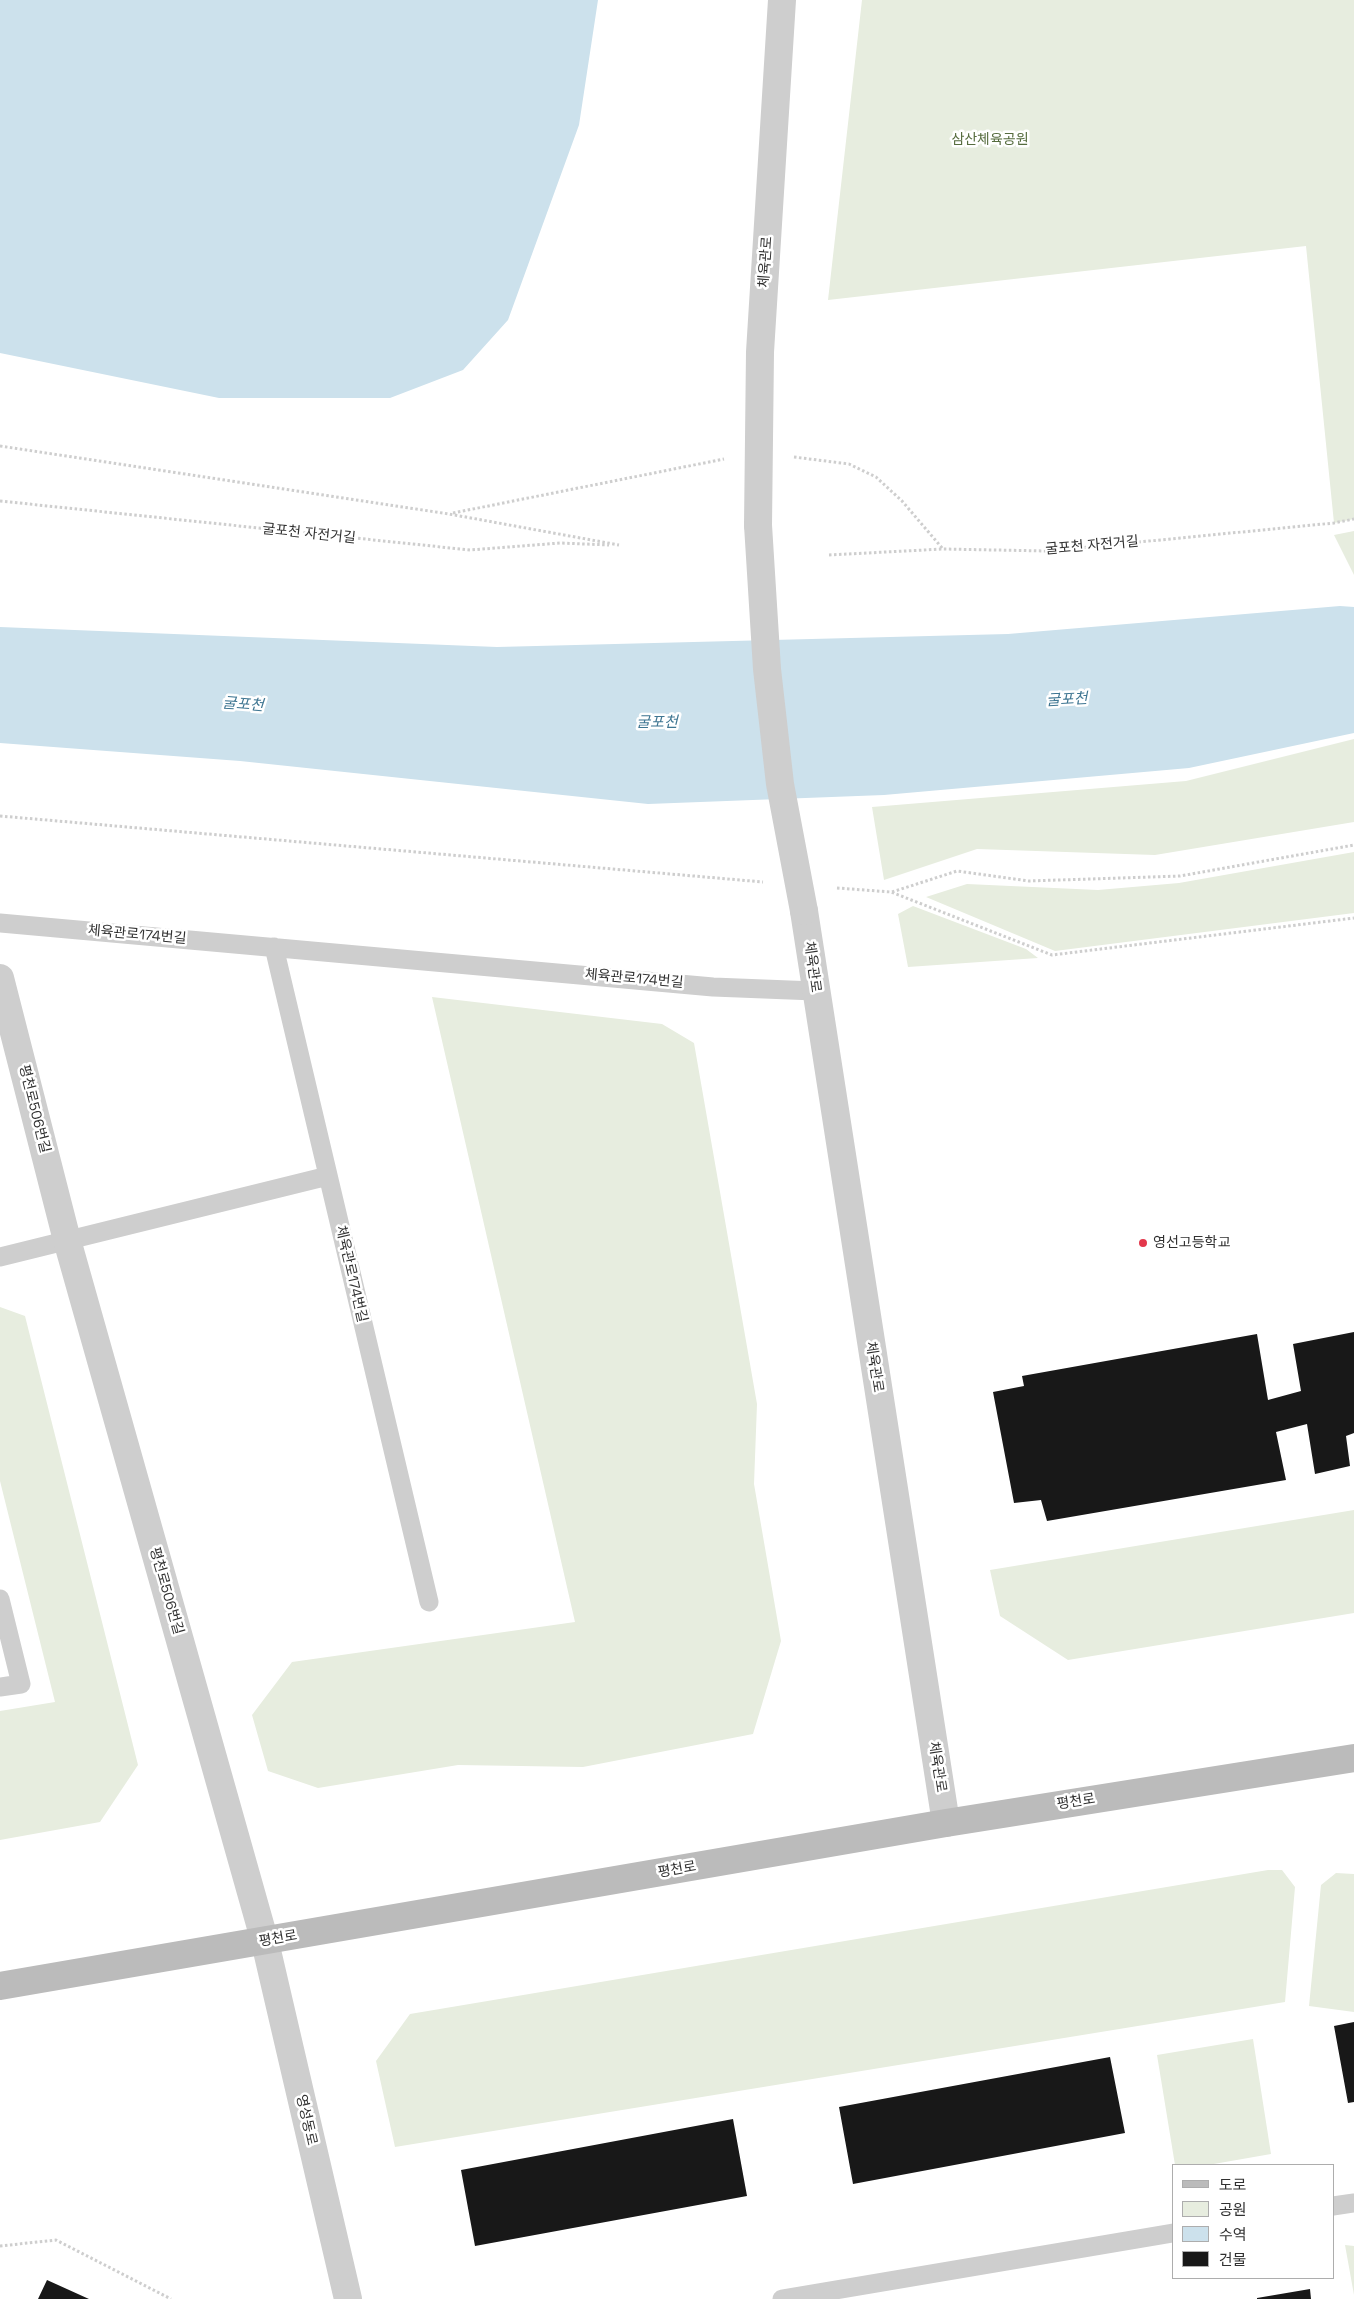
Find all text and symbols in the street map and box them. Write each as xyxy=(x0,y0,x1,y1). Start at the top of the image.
park label: 삼산체육공원 xyxy=(951,132,1029,148)
street label: 체육관로 xyxy=(756,236,776,288)
street label: 굴포천 자전거길 xyxy=(261,521,357,547)
street label: 굴포천 자전거길 xyxy=(1045,534,1139,558)
water label: 굴포천 xyxy=(1046,690,1088,710)
water label: 굴포천 xyxy=(222,695,264,715)
water label: 굴포천 xyxy=(636,714,678,732)
street label: 체육관로174번길 xyxy=(87,922,187,948)
street label: 체육관로 xyxy=(800,940,824,994)
street label: 체육관로174번길 xyxy=(584,966,684,992)
street label: 평천로506번길 xyxy=(15,1063,53,1155)
street label: 체육관로174번길 xyxy=(332,1224,370,1324)
place label: 영선고등학교 xyxy=(1153,1235,1230,1251)
marker: 영선고등학교 xyxy=(1137,1237,1149,1249)
street label: 체육관로 xyxy=(862,1340,886,1394)
street label: 평천로506번길 xyxy=(145,1545,187,1637)
street label: 체육관로 xyxy=(925,1740,949,1794)
street label: 평천로 xyxy=(1056,1791,1096,1813)
street label: 평천로 xyxy=(657,1858,697,1882)
street label: 평천로 xyxy=(258,1927,298,1951)
street label: 영성동로 xyxy=(292,2093,320,2147)
legend xyxy=(1172,2164,1334,2279)
text: 도로 xyxy=(1219,2175,1247,2194)
text: 공원 xyxy=(1219,2200,1247,2219)
text: 수역 xyxy=(1219,2225,1247,2244)
text: 건물 xyxy=(1219,2250,1247,2269)

